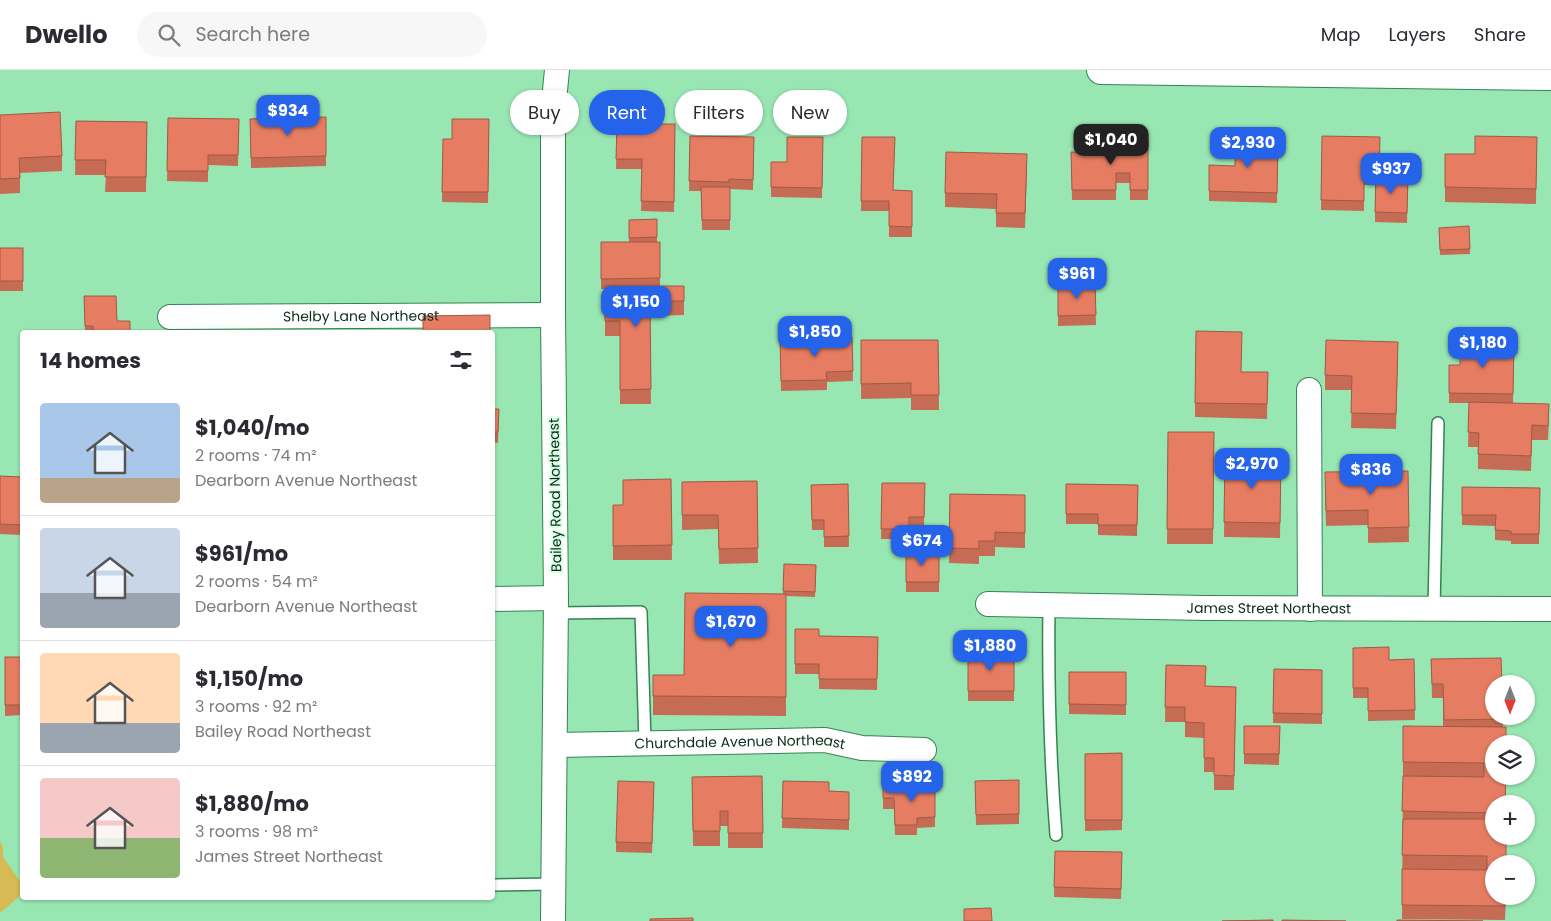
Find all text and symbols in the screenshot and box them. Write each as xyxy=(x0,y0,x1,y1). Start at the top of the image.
search box xyxy=(137,12,487,57)
text: Dwello xyxy=(25,18,107,51)
icon: search xyxy=(155,21,183,49)
text: Search here xyxy=(195,21,310,48)
text: Map xyxy=(1321,22,1361,47)
text: Layers xyxy=(1389,22,1446,47)
text: Share xyxy=(1474,22,1526,47)
chip: Buy xyxy=(510,90,579,135)
chip: Rent xyxy=(589,90,665,135)
chip: Filters xyxy=(675,90,763,135)
chip: New xyxy=(773,90,847,135)
pin: $934 xyxy=(258,94,318,137)
text: $934 xyxy=(268,99,308,122)
pin: $1,040 xyxy=(1070,124,1152,166)
pin: $2,930 xyxy=(1207,126,1289,169)
text: $1,040 xyxy=(1085,128,1137,151)
text: $2,930 xyxy=(1221,131,1275,154)
pin: $937 xyxy=(1361,152,1421,195)
text: $937 xyxy=(1372,157,1410,180)
pin: $961 xyxy=(1047,258,1107,300)
text: $961 xyxy=(1059,262,1095,285)
pin: $1,150 xyxy=(595,286,677,328)
text: $1,150 xyxy=(612,290,660,313)
street label: Shelby Lane Northeast xyxy=(283,306,439,326)
pin: $1,850 xyxy=(774,316,856,358)
text: $1,850 xyxy=(789,320,841,343)
pin: $1,180 xyxy=(1442,326,1524,369)
text: $1,180 xyxy=(1459,331,1507,354)
text: 14 homes xyxy=(40,346,141,375)
icon: filters xyxy=(447,346,475,374)
text: $1,040/mo xyxy=(195,413,309,442)
street label: Bailey Road Northeast xyxy=(544,418,566,572)
icon: home xyxy=(80,423,140,483)
text: 2 rooms · 74 m² xyxy=(195,444,317,467)
pin: $2,970 xyxy=(1211,448,1293,490)
text: $2,970 xyxy=(1225,452,1279,475)
pin: $836 xyxy=(1341,454,1401,496)
text: $836 xyxy=(1351,458,1391,481)
text: Dearborn Avenue Northeast xyxy=(195,469,417,492)
pin: $674 xyxy=(892,524,952,567)
text: $674 xyxy=(902,529,942,552)
text: $961/mo xyxy=(195,539,288,568)
icon: home xyxy=(80,548,140,608)
text: 2 rooms · 54 m² xyxy=(195,570,318,593)
text: Dearborn Avenue Northeast xyxy=(195,595,417,618)
street label: James Street Northeast xyxy=(1187,598,1351,618)
pin: $1,670 xyxy=(690,606,772,648)
text: $1,670 xyxy=(706,610,756,633)
pin: $1,880 xyxy=(949,630,1031,672)
text: $1,880 xyxy=(964,634,1016,657)
text: $1,150/mo xyxy=(195,664,303,693)
icon: home xyxy=(80,673,140,733)
north arrow xyxy=(1485,675,1535,725)
map controls xyxy=(1485,675,1535,905)
text: 3 rooms · 92 m² xyxy=(195,695,317,718)
text: Bailey Road Northeast xyxy=(195,720,371,743)
street label: Churchdale Avenue Northeast xyxy=(634,730,847,754)
button: layers xyxy=(1485,735,1535,785)
pin: $892 xyxy=(882,760,942,803)
text: $892 xyxy=(892,765,932,788)
text: $1,880/mo xyxy=(195,789,309,818)
button: + xyxy=(1485,795,1535,845)
icon: home xyxy=(80,798,140,858)
text: 3 rooms · 98 m² xyxy=(195,820,318,843)
text: James Street Northeast xyxy=(195,845,383,868)
button: − xyxy=(1485,855,1535,905)

